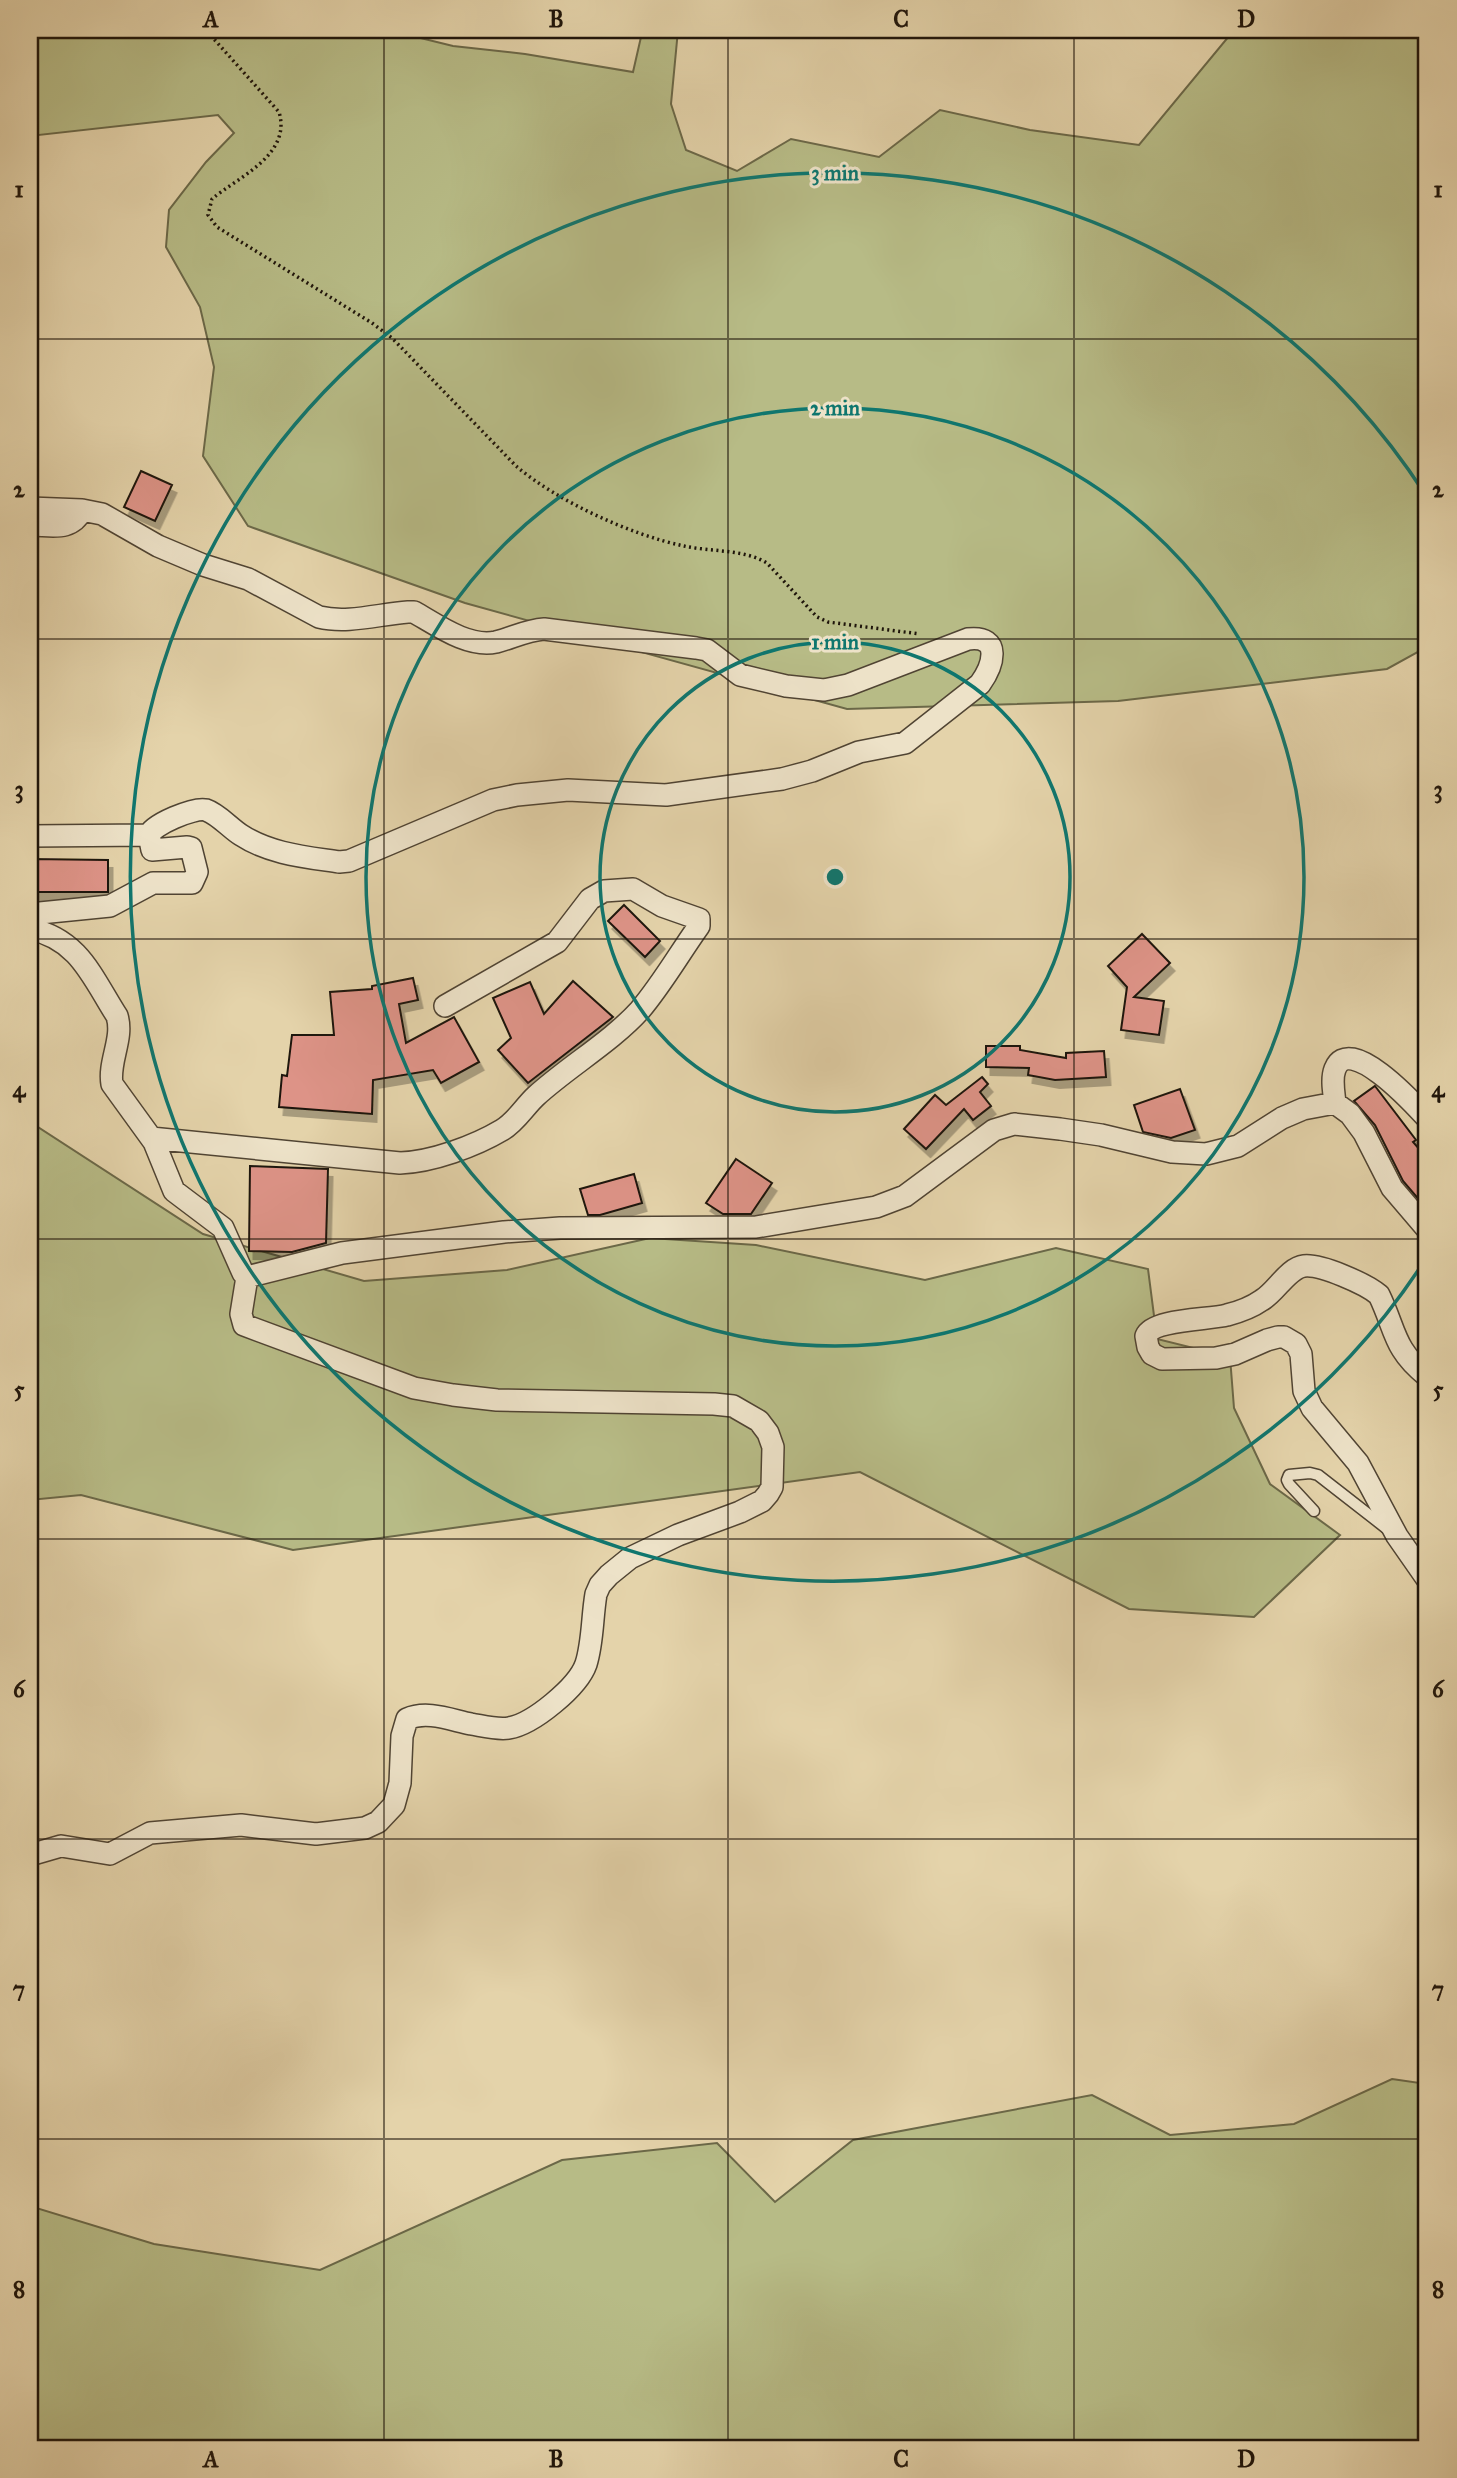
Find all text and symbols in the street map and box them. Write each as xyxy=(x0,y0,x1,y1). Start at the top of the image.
text: A xyxy=(201,5,219,33)
text: B xyxy=(548,5,564,33)
text: C xyxy=(893,5,909,33)
text: D xyxy=(1237,5,1255,33)
text: 3 min xyxy=(811,160,859,186)
text: 1 xyxy=(14,175,24,203)
text: 1 xyxy=(1433,175,1443,203)
text: 2 min xyxy=(810,395,860,421)
text: 2 xyxy=(13,475,25,503)
text: 2 xyxy=(1432,475,1444,503)
text: 1 min xyxy=(811,629,859,655)
text: 3 xyxy=(14,775,24,804)
text: 3 xyxy=(1433,775,1443,804)
centre of rings xyxy=(823,865,847,889)
text: 4 xyxy=(13,1075,27,1103)
text: 4 xyxy=(1432,1075,1446,1103)
text: 5 xyxy=(14,1375,25,1403)
text: 5 xyxy=(1433,1375,1444,1403)
text: 6 xyxy=(13,1675,26,1703)
text: 6 xyxy=(1432,1675,1445,1703)
text: 7 xyxy=(13,1975,25,2003)
text: 7 xyxy=(1432,1975,1444,2003)
text: 8 xyxy=(13,2275,25,2303)
text: 8 xyxy=(1432,2275,1444,2303)
text: A xyxy=(201,2445,219,2473)
text: B xyxy=(548,2445,564,2473)
text: C xyxy=(893,2445,909,2473)
text: D xyxy=(1237,2445,1255,2473)

